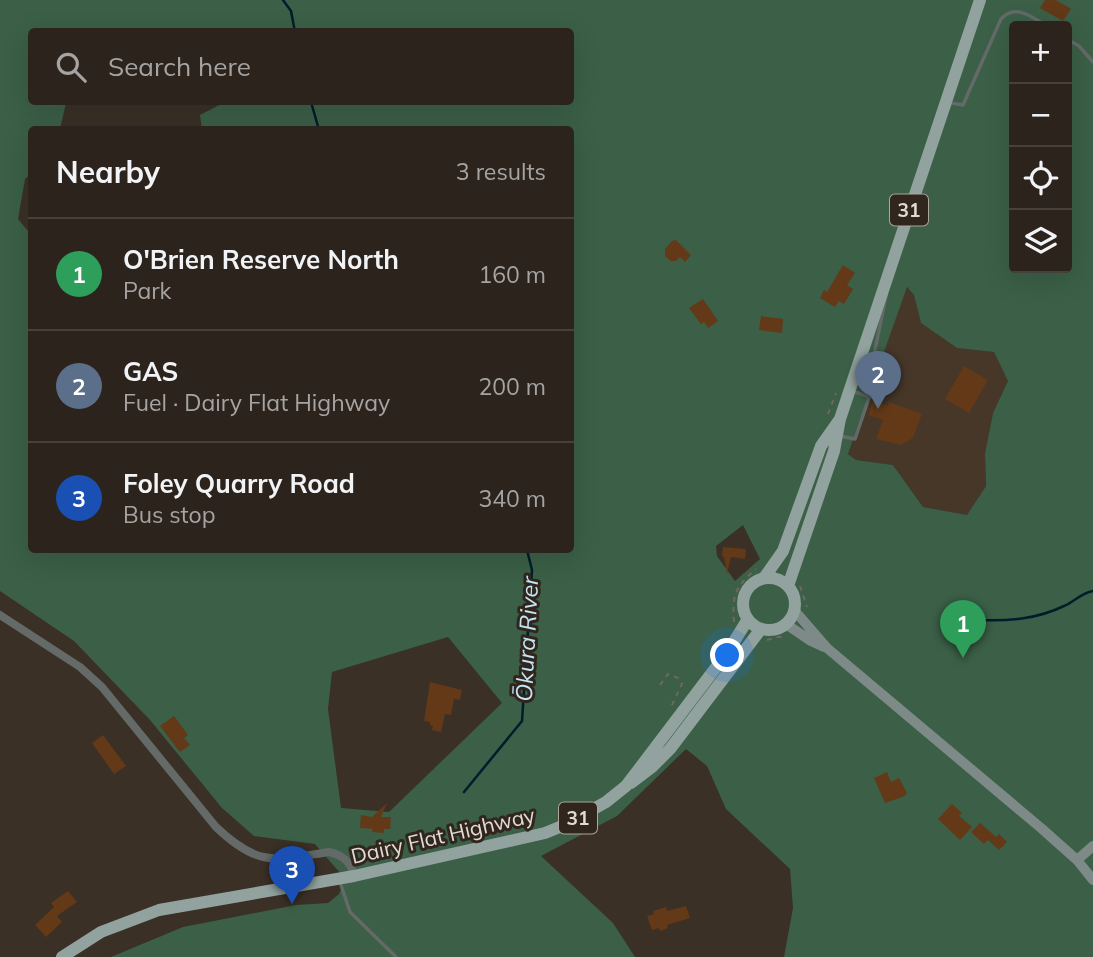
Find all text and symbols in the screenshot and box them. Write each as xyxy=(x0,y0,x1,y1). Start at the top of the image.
map controls xyxy=(1009,21,1072,273)
button: + xyxy=(1009,21,1072,84)
search box xyxy=(28,28,574,105)
icon: search xyxy=(52,48,90,86)
text: Search here xyxy=(108,50,251,83)
button: − xyxy=(1009,84,1072,147)
button: locate xyxy=(1009,147,1072,210)
text: Nearby xyxy=(56,153,160,191)
text: 3 results xyxy=(456,157,546,186)
road number: 31 xyxy=(890,194,928,226)
button: layers xyxy=(1009,210,1072,273)
text: O'Brien Reserve North xyxy=(123,243,399,276)
text: 1 xyxy=(72,260,86,289)
text: 160 m xyxy=(478,260,546,289)
text: Park xyxy=(123,276,171,305)
pin: 2 xyxy=(855,351,901,409)
text: GAS xyxy=(123,355,178,388)
text: 2 xyxy=(72,372,86,401)
text: 200 m xyxy=(478,372,546,401)
text: Fuel · Dairy Flat Highway xyxy=(123,388,390,417)
text: Foley Quarry Road xyxy=(123,467,355,500)
text: 3 xyxy=(72,484,86,513)
text: 340 m xyxy=(478,484,546,513)
text: Bus stop xyxy=(123,500,215,529)
water label: Ōkura River xyxy=(509,574,544,702)
pin: 1 xyxy=(940,600,986,658)
your location xyxy=(710,638,744,672)
street label: Dairy Flat Highway xyxy=(348,801,537,869)
road number: 31 xyxy=(559,803,597,834)
pin: 3 xyxy=(269,846,315,904)

